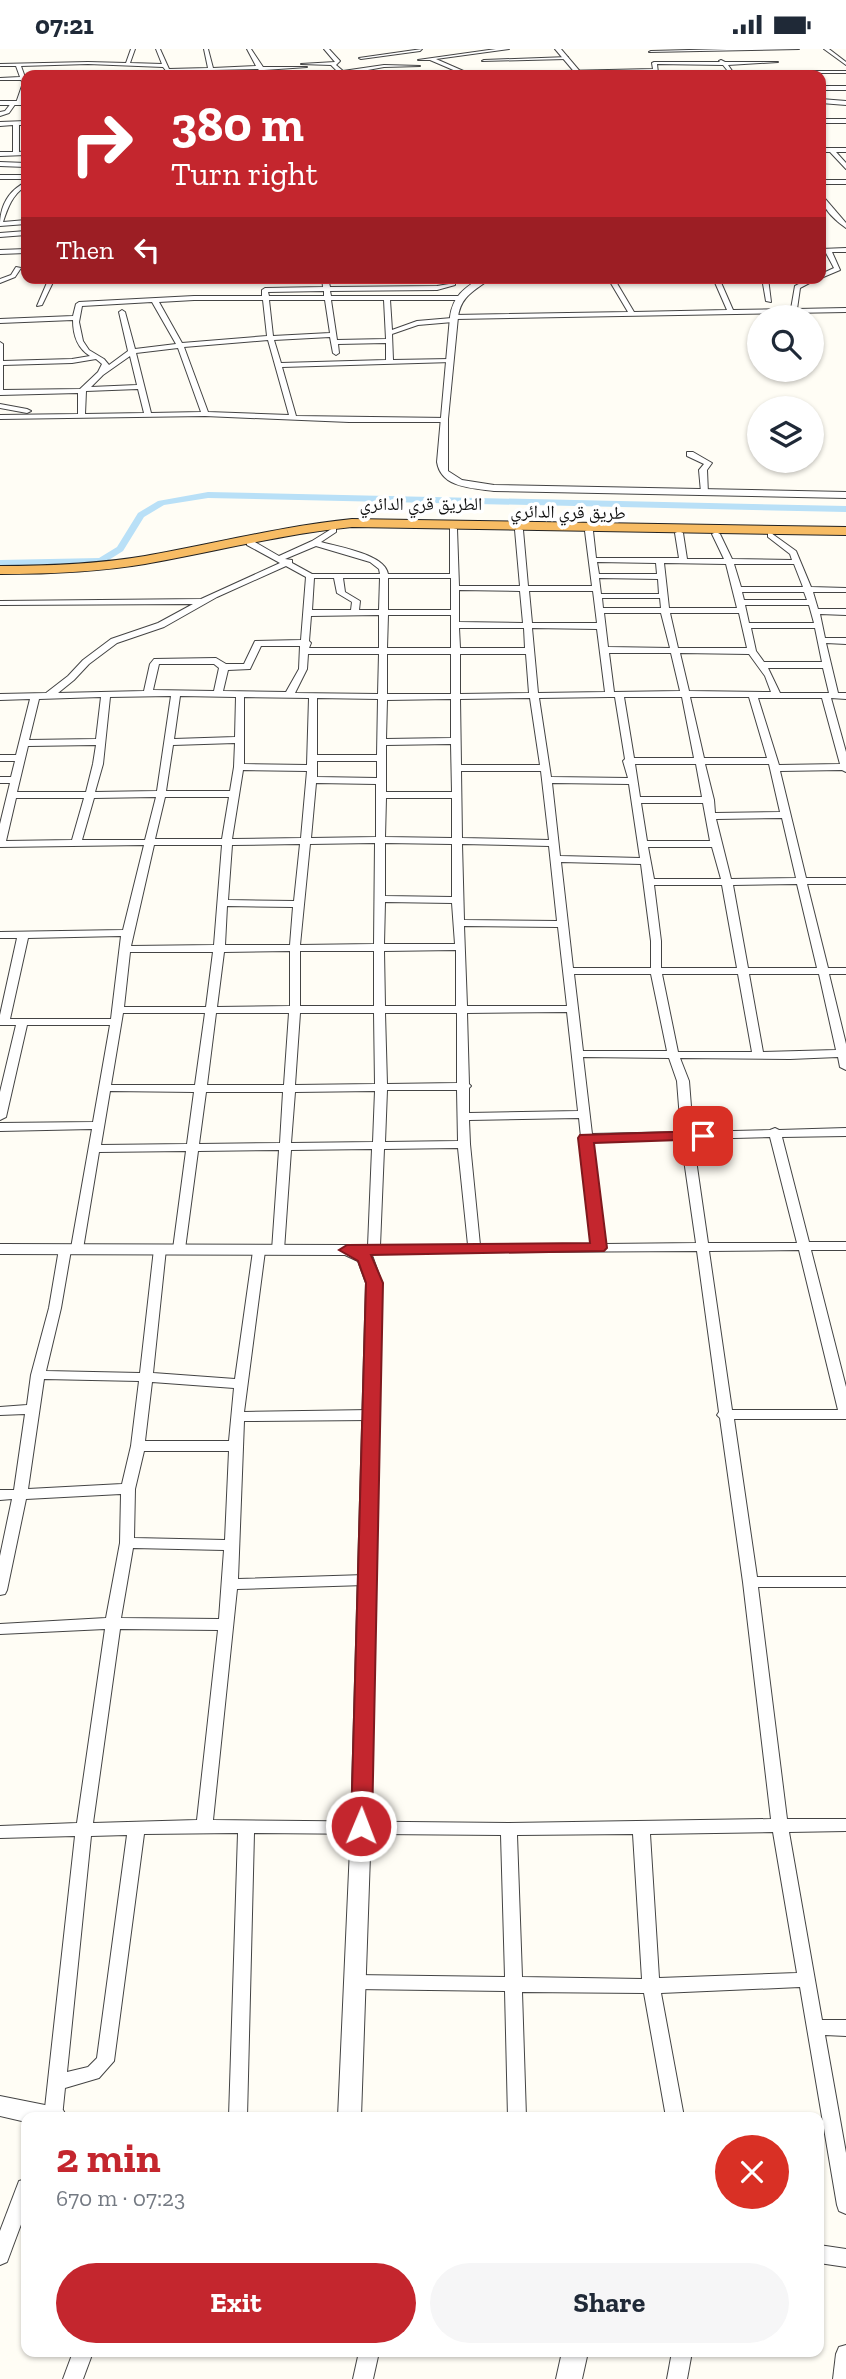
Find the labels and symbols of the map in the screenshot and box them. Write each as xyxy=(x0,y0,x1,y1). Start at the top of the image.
street label: الطريق قري الدائري xyxy=(360,493,482,519)
street label: طريق قري الدائري xyxy=(510,500,626,528)
pin xyxy=(673,1106,733,1166)
position arrow xyxy=(324,1789,398,1863)

